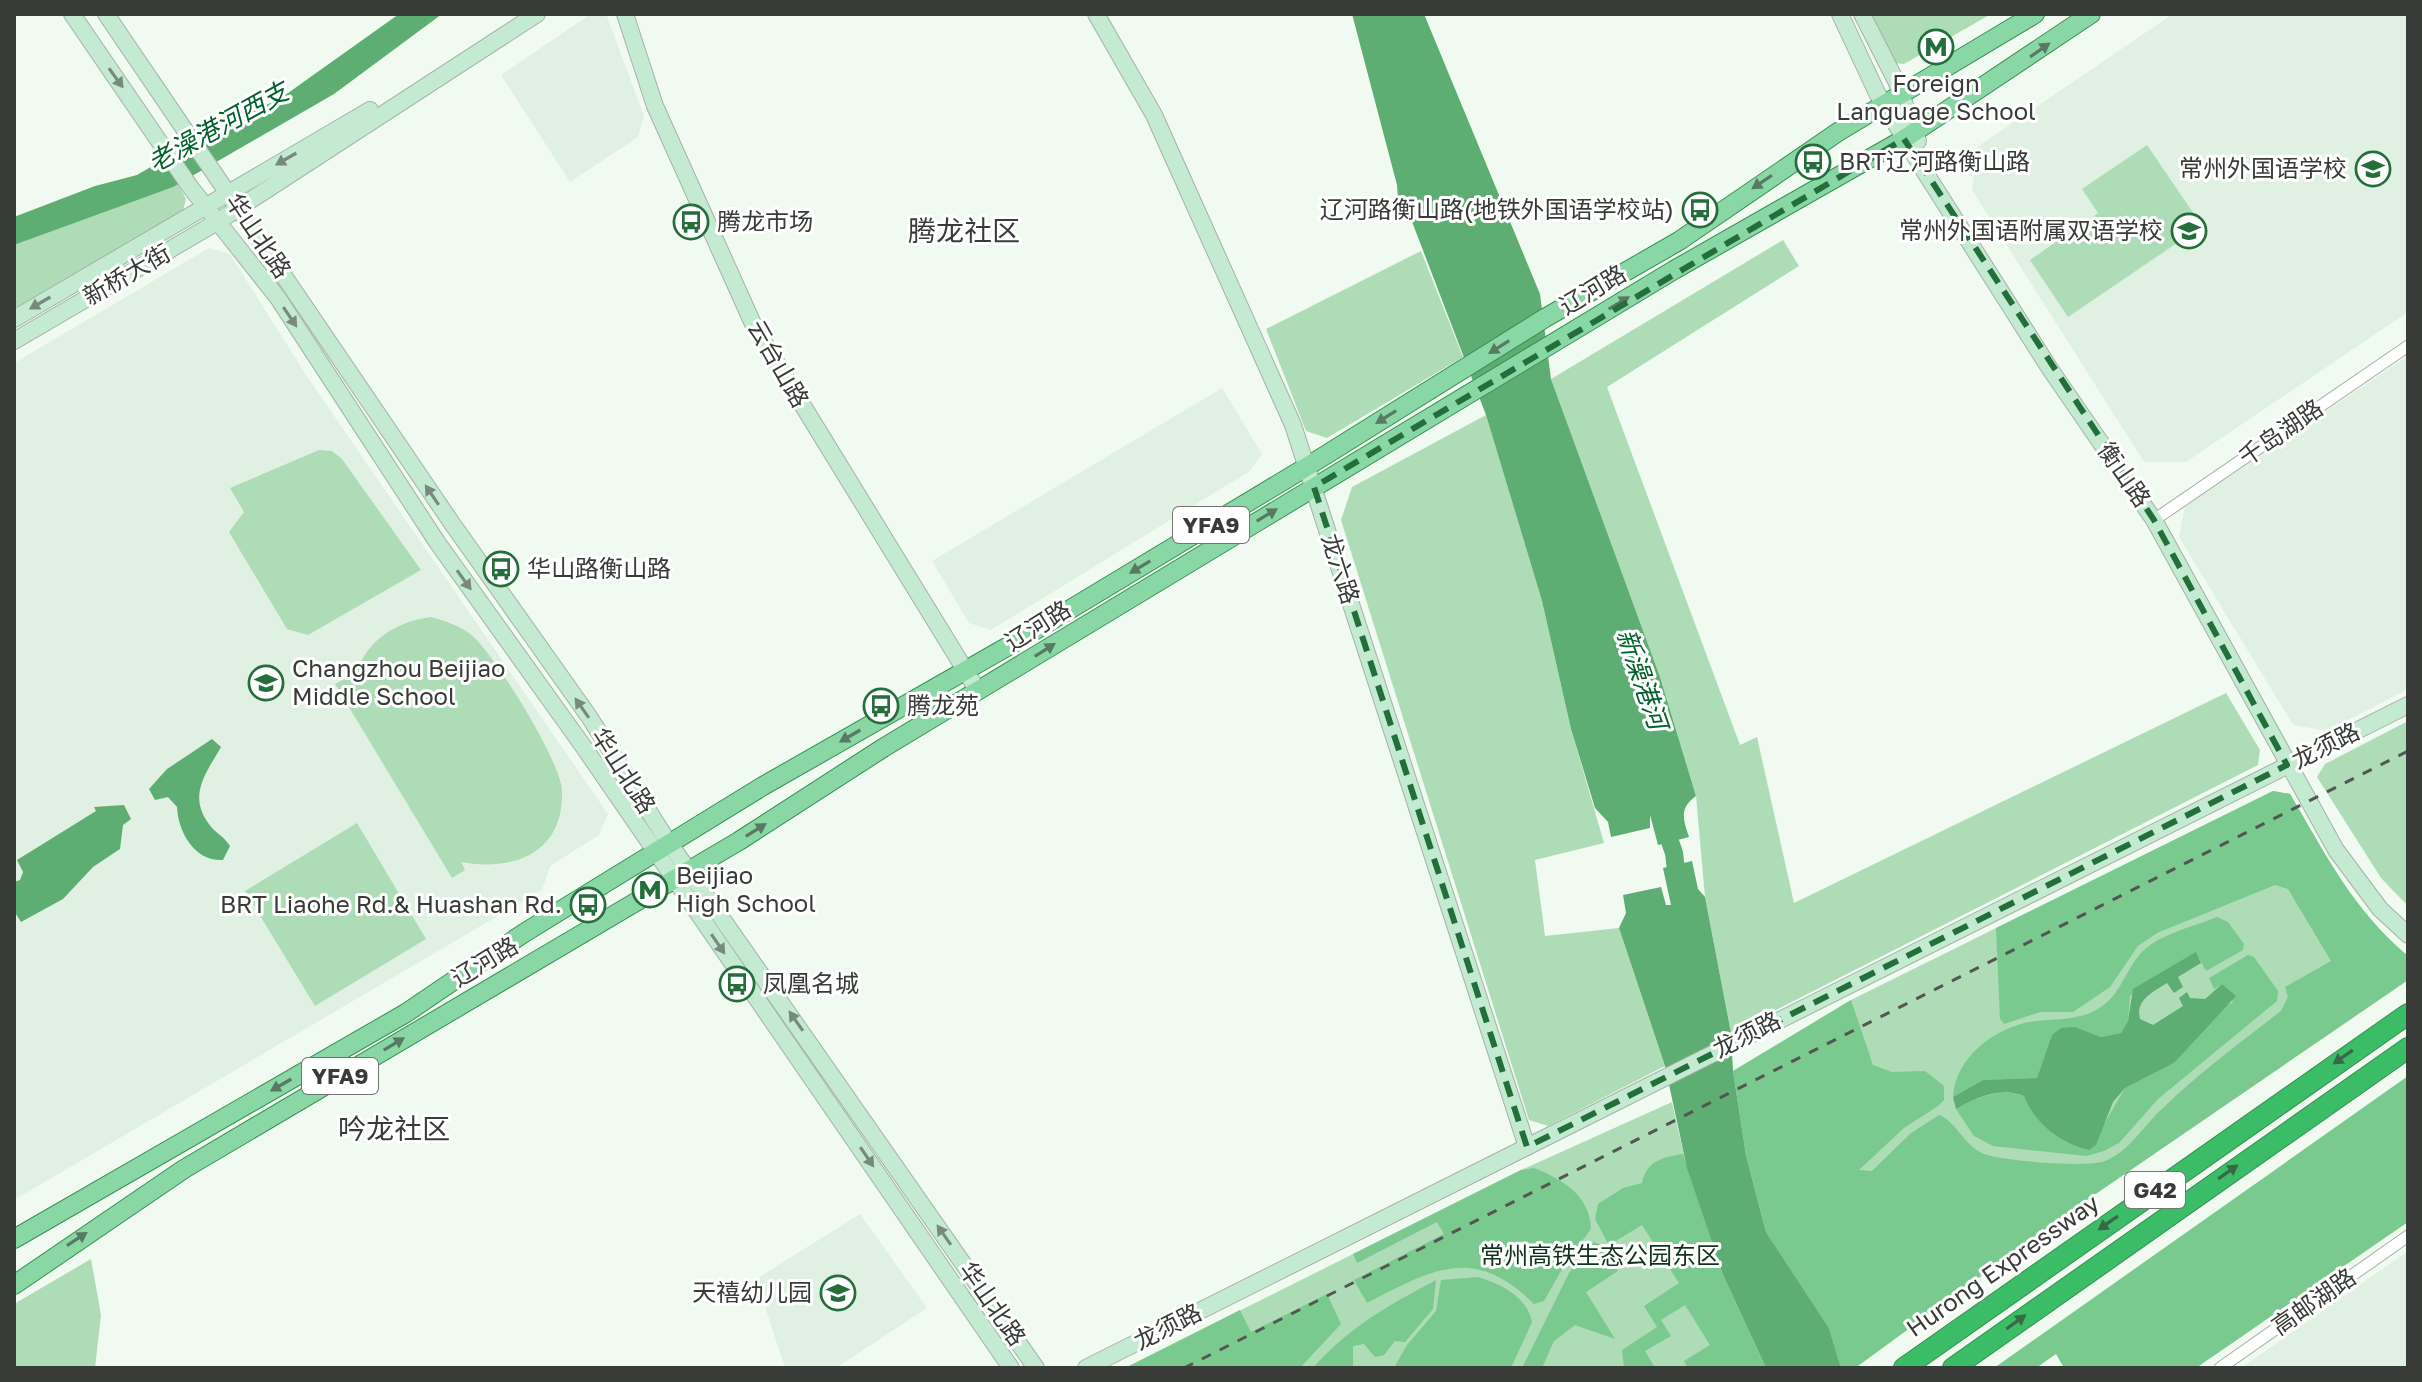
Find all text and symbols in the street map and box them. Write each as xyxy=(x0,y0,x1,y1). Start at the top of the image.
metro station icon: Foreign Language School xyxy=(1917,28,1955,66)
one-way arrow xyxy=(2030,43,2051,59)
one-way arrow xyxy=(108,68,124,89)
place label: Foreign Language School xyxy=(1836,68,2036,125)
water label: 老澡港河西支 xyxy=(142,74,296,178)
bus stop icon: BRT辽河路衡山路 xyxy=(1794,143,1832,181)
place label: BRT辽河路衡山路 xyxy=(1839,146,2030,175)
school or university icon: 常州外国语学校 xyxy=(2354,150,2392,188)
one-way arrow xyxy=(275,152,297,166)
place label: 常州外国语学校 xyxy=(2179,153,2347,182)
one-way arrow xyxy=(1752,174,1773,189)
street label: 华山北路 xyxy=(220,187,298,283)
bus stop icon: 辽河路衡山路(地铁外国语学校站) xyxy=(1681,191,1719,229)
place label: 辽河路衡山路(地铁外国语学校站) xyxy=(1320,194,1674,223)
bus stop icon: 腾龙市场 xyxy=(672,203,710,241)
place label: 腾龙市场 xyxy=(717,206,813,235)
school or university icon: 常州外国语附属双语学校 xyxy=(2170,212,2208,250)
district label: 腾龙社区 xyxy=(908,214,1020,247)
place label: 常州外国语附属双语学校 xyxy=(1899,215,2163,244)
street label: 新桥大街 xyxy=(77,237,175,310)
street label: 辽河路 xyxy=(1554,258,1631,320)
one-way arrow xyxy=(29,296,51,310)
one-way arrow xyxy=(1608,296,1630,310)
one-way arrow xyxy=(282,306,297,327)
street label: 云台山路 xyxy=(743,314,816,412)
one-way arrow xyxy=(1488,339,1510,353)
street label: 千岛湖路 xyxy=(2233,392,2328,471)
one-way arrow xyxy=(1375,409,1397,423)
street label: 衡山路 xyxy=(2093,436,2158,512)
one-way arrow xyxy=(426,484,440,506)
road number: YFA9 xyxy=(1173,507,1249,543)
one-way arrow xyxy=(1256,509,1278,523)
street label: 龙六路 xyxy=(1317,530,1366,607)
bus stop icon: 华山路衡山路 xyxy=(482,550,520,588)
place label: 华山路衡山路 xyxy=(527,553,671,582)
one-way arrow xyxy=(1129,560,1151,574)
one-way arrow xyxy=(456,570,472,591)
street label: 辽河路 xyxy=(999,593,1075,656)
water label: 新澡港河 xyxy=(1611,625,1676,738)
one-way arrow xyxy=(1034,643,1056,657)
place label: Changzhou Beijiao Middle School xyxy=(292,653,505,710)
school or university icon: Changzhou Beijiao Middle School xyxy=(247,664,285,702)
bus stop icon: 腾龙苑 xyxy=(862,687,900,725)
place label: 腾龙苑 xyxy=(907,690,979,719)
one-way arrow xyxy=(575,697,590,718)
street label: 龙须路 xyxy=(2287,715,2364,774)
street label: 华山北路 xyxy=(586,722,663,818)
one-way arrow xyxy=(839,729,861,743)
one-way arrow xyxy=(745,823,767,837)
place label: Beijiao High School xyxy=(676,860,816,917)
metro station icon: Beijiao High School xyxy=(631,871,669,909)
bus stop icon: BRT Liaohe Rd.& Huashan Rd. xyxy=(569,886,607,924)
place label: BRT Liaohe Rd.& Huashan Rd. xyxy=(220,889,562,918)
street label: 辽河路 xyxy=(446,930,523,992)
one-way arrow xyxy=(710,933,725,954)
bus stop icon: 凤凰名城 xyxy=(718,965,756,1003)
place label: 凤凰名城 xyxy=(763,968,859,997)
street label: 龙须路 xyxy=(1708,1004,1785,1063)
one-way arrow xyxy=(789,1011,804,1032)
one-way arrow xyxy=(383,1038,405,1052)
one-way arrow xyxy=(2332,1049,2353,1064)
road number: YFA9 xyxy=(302,1058,378,1094)
one-way arrow xyxy=(269,1078,292,1092)
district label: 吟龙社区 xyxy=(338,1112,450,1145)
one-way arrow xyxy=(859,1146,874,1168)
one-way arrow xyxy=(2218,1165,2239,1180)
road number: G42 xyxy=(2125,1172,2185,1208)
street label: Hurong Expressway xyxy=(1900,1187,2104,1342)
one-way arrow xyxy=(2097,1215,2118,1230)
one-way arrow xyxy=(937,1224,952,1245)
one-way arrow xyxy=(66,1233,88,1247)
park label: 常州高铁生态公园东区 xyxy=(1480,1240,1720,1269)
street label: 华山北路 xyxy=(954,1256,1033,1351)
street label: 高邮湖路 xyxy=(2266,1261,2361,1340)
school or university icon: 天禧幼儿园 xyxy=(819,1274,857,1312)
place label: 天禧幼儿园 xyxy=(692,1277,812,1306)
street label: 龙须路 xyxy=(1129,1296,1206,1355)
one-way arrow xyxy=(2006,1315,2027,1331)

